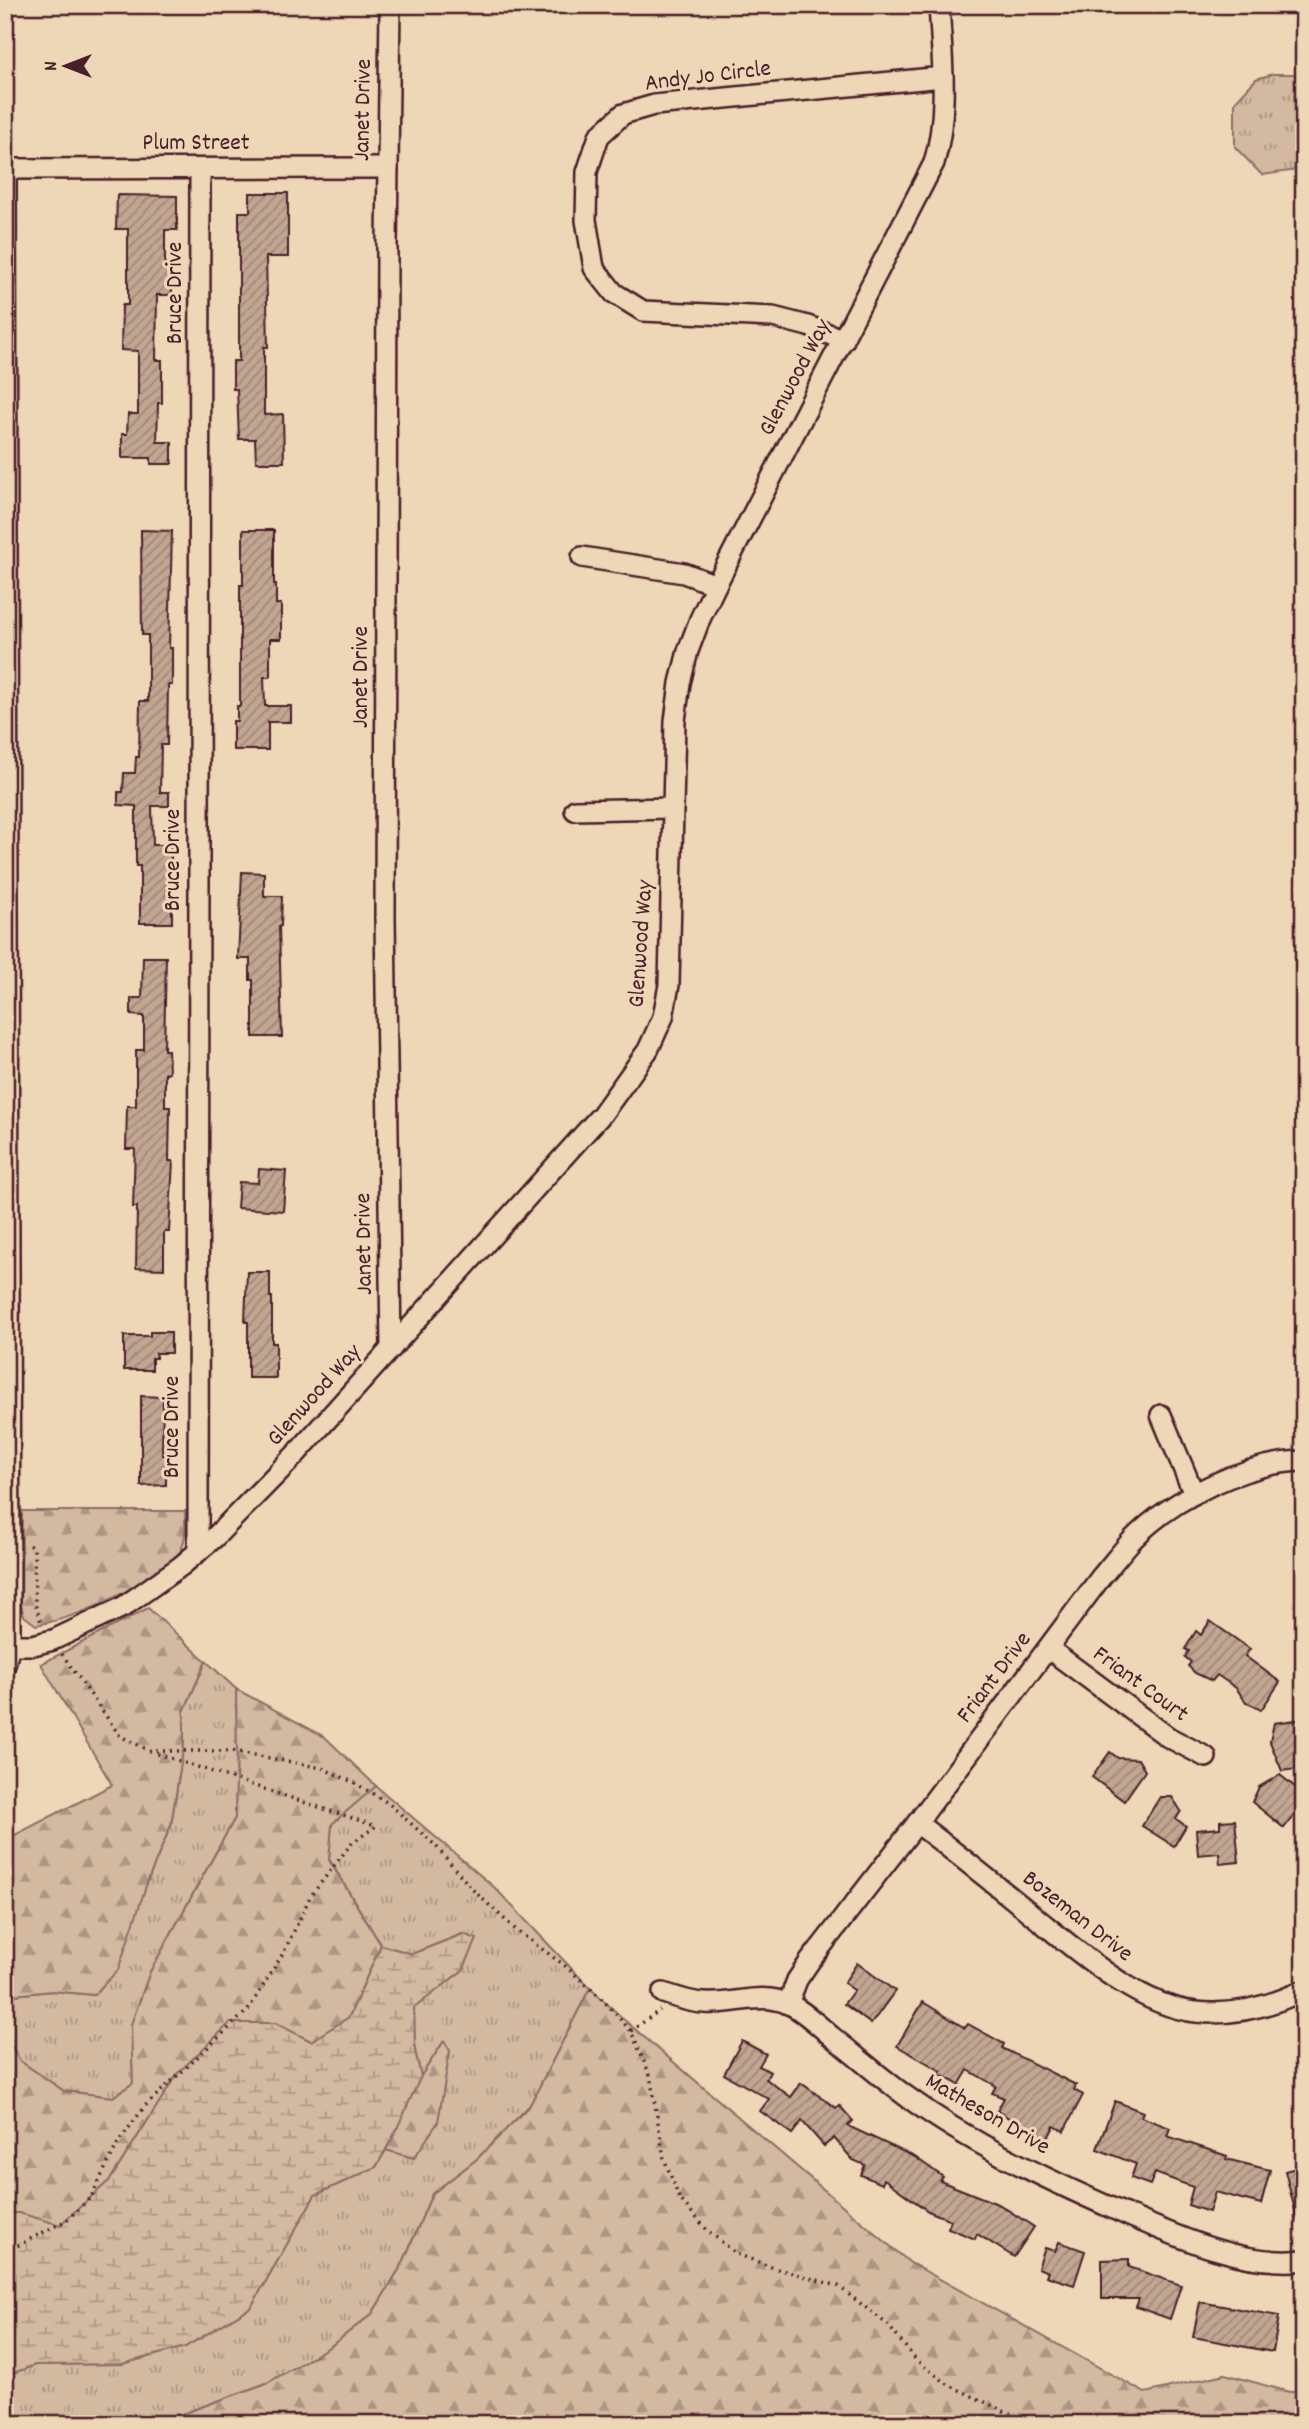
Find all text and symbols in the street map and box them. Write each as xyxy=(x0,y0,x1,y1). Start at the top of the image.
north arrow xyxy=(32,32,102,102)
street label: Andy Jo Circle xyxy=(643,52,773,102)
street label: Janet Drive xyxy=(346,59,382,161)
text: N xyxy=(39,61,66,71)
street label: Plum Street xyxy=(142,127,250,161)
street label: Bruce Drive xyxy=(159,242,193,344)
street label: Glenwood Way xyxy=(751,312,842,442)
street label: Janet Drive xyxy=(345,626,379,728)
street label: Bruce Drive xyxy=(157,809,191,911)
street label: Glenwood Way xyxy=(621,878,664,1009)
street label: Janet Drive xyxy=(347,1193,383,1295)
street label: Glenwood Way xyxy=(260,1336,371,1455)
street label: Bruce Drive xyxy=(156,1376,190,1478)
street label: Friant Drive xyxy=(949,1625,1041,1731)
street label: Friant Court xyxy=(1085,1639,1195,1732)
street label: Bozeman Drive xyxy=(1014,1863,1140,1971)
street label: Matheson Drive xyxy=(918,2065,1056,2165)

